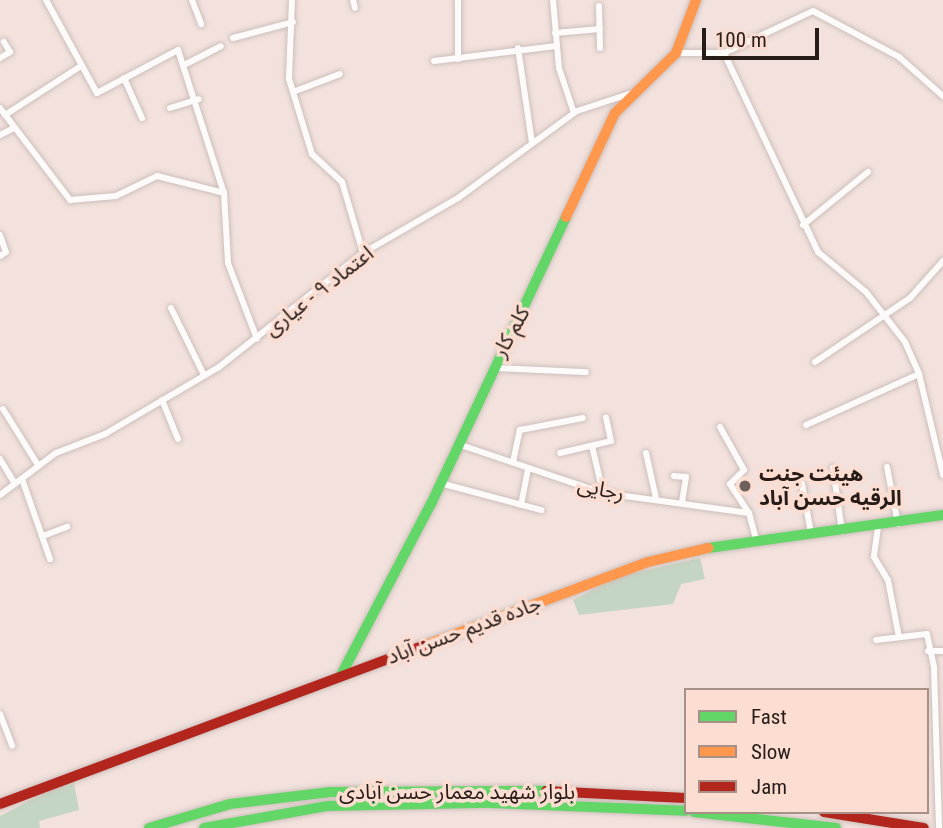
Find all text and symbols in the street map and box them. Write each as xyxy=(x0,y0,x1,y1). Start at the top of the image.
scale bar xyxy=(705,14,822,58)
text: 100 m xyxy=(715,28,767,52)
street label: اعتماد ۹ - عیاری xyxy=(259,241,379,341)
street label: کلم کار xyxy=(487,302,535,362)
place label: هیئت جنت الرقیه حسن آباد xyxy=(759,461,902,511)
street label: رجایی xyxy=(575,472,627,506)
marker: هیئت جنت الرقیه حسن آباد xyxy=(737,478,753,494)
street label: جاده قدیم حسن آباد xyxy=(383,590,545,670)
legend xyxy=(684,688,929,814)
text: Fast xyxy=(751,705,787,729)
text: Slow xyxy=(751,740,791,764)
text: Jam xyxy=(751,775,787,799)
street label: بلوار شهید معمار حسن آبادی xyxy=(339,779,575,805)

